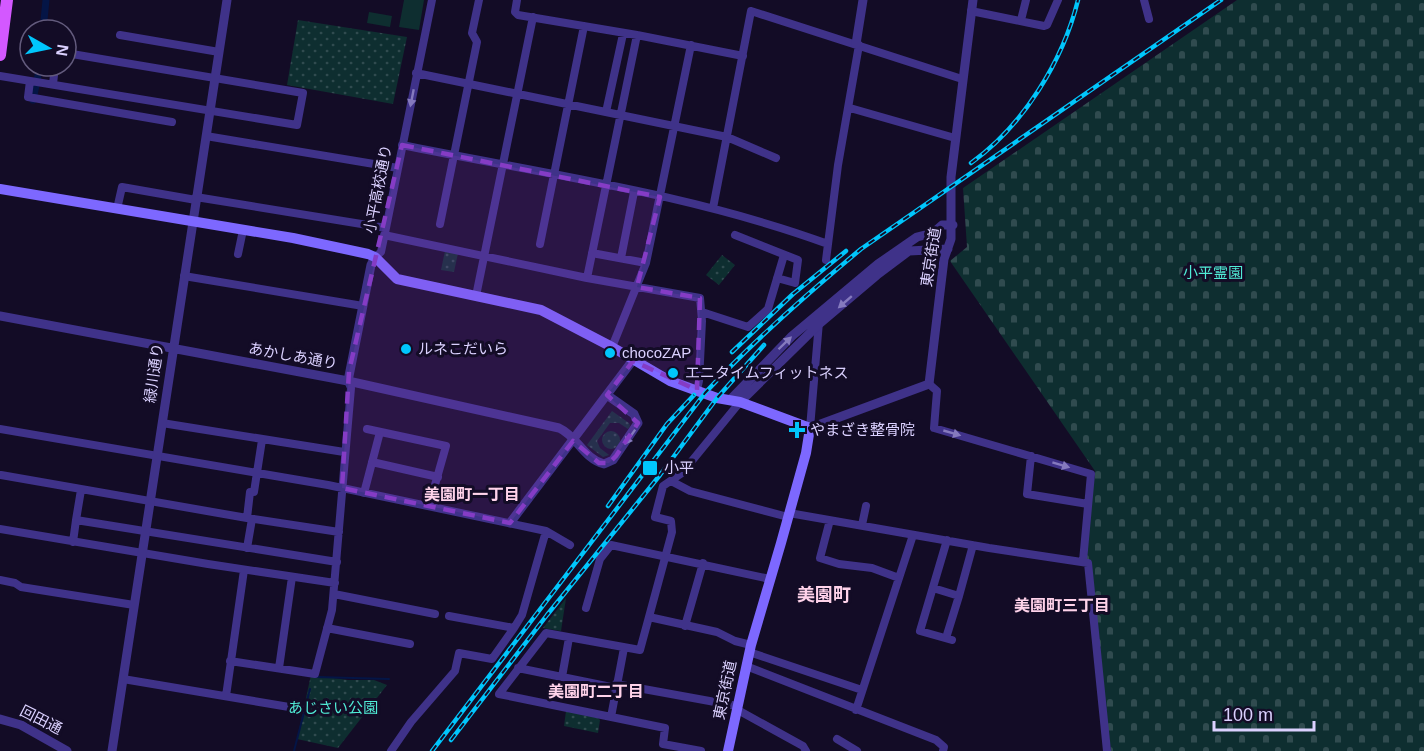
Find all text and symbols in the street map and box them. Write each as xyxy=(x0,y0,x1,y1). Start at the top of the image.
north arrow xyxy=(18,18,78,78)
text: N xyxy=(53,43,72,57)
one-way arrow xyxy=(407,89,416,108)
street label: 小平高校通り xyxy=(361,143,394,235)
street label: 東京街道 xyxy=(917,226,944,288)
park label: 小平霊園 xyxy=(1183,264,1243,281)
one-way arrow xyxy=(837,295,852,309)
one-way arrow xyxy=(778,336,793,350)
street label: あかしあ通り xyxy=(247,339,339,372)
place label: ルネこだいら xyxy=(418,340,508,357)
street label: 緑川通り xyxy=(141,342,166,404)
marker: ルネこだいら xyxy=(399,342,413,356)
place label: chocoZAP xyxy=(622,344,691,361)
marker: chocoZAP xyxy=(603,346,617,360)
place label: エニタイムフィットネス xyxy=(685,364,849,381)
marker: エニタイムフィットネス xyxy=(666,366,680,380)
marker: やまざき整骨院 xyxy=(788,421,806,439)
place label: やまざき整骨院 xyxy=(810,421,915,438)
one-way arrow xyxy=(624,428,636,444)
one-way arrow xyxy=(943,429,961,438)
marker: 小平 xyxy=(641,459,659,477)
place label: 小平 xyxy=(664,459,694,476)
one-way arrow xyxy=(1052,461,1070,470)
district label: 美園町一丁目 xyxy=(424,486,520,503)
district label: 美園町 xyxy=(797,585,851,605)
district label: 美園町三丁目 xyxy=(1014,597,1110,614)
street label: 東京街道 xyxy=(710,659,739,721)
district label: 美園町二丁目 xyxy=(548,683,644,700)
scale bar xyxy=(1214,694,1314,732)
park label: あじさい公園 xyxy=(288,699,378,716)
street label: 回田通 xyxy=(17,702,65,737)
text: 100 m xyxy=(1223,705,1273,725)

